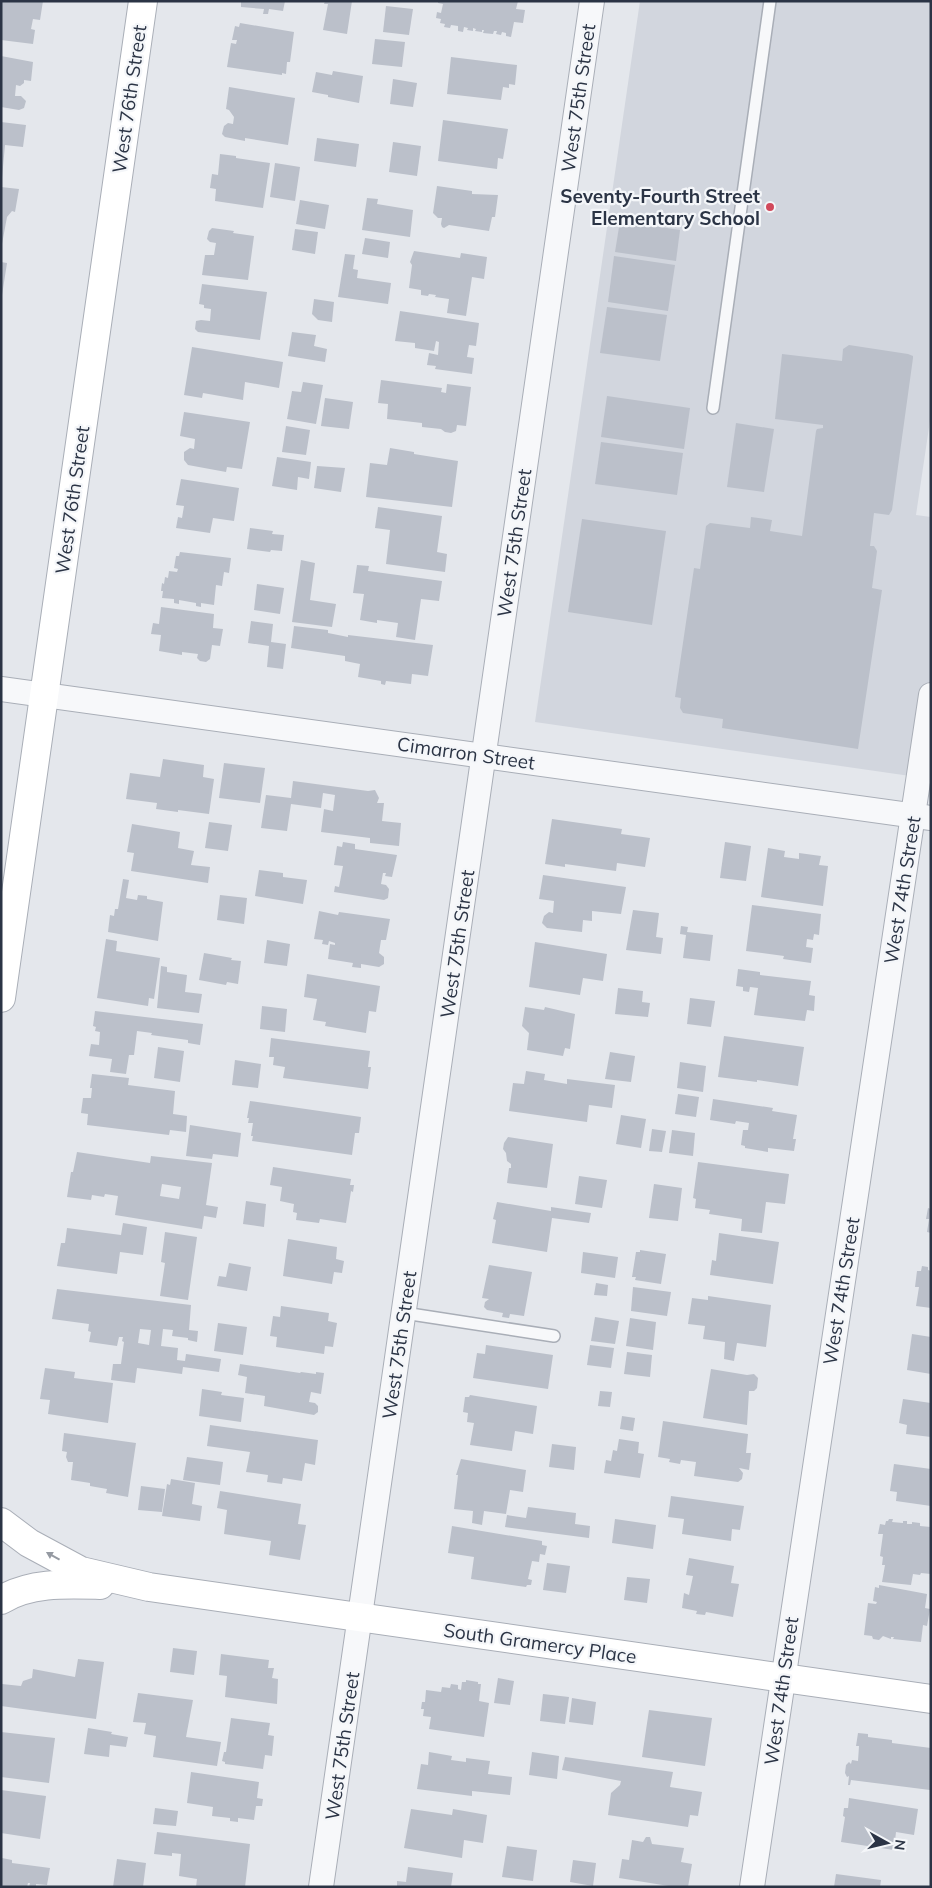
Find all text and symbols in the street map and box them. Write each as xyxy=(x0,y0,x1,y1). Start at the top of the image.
street label: West 75th Street xyxy=(556,22,600,174)
street label: West 76th Street xyxy=(107,23,151,175)
place label: Seventy-Fourth Street Elementary School xyxy=(560,184,760,230)
marker: Seventy-Fourth Street Elementary School xyxy=(764,201,776,213)
street label: West 76th Street xyxy=(50,424,94,576)
street label: West 75th Street xyxy=(492,467,536,619)
street label: Cimarron Street xyxy=(396,731,537,775)
street label: West 74th Street xyxy=(878,814,926,966)
street label: West 75th Street xyxy=(435,868,479,1020)
street label: West 74th Street xyxy=(817,1215,865,1367)
street label: West 75th Street xyxy=(377,1269,421,1421)
one-way arrow xyxy=(46,1552,60,1560)
street label: West 74th Street xyxy=(759,1615,803,1767)
street label: South Gramercy Place xyxy=(442,1618,638,1668)
street label: West 75th Street xyxy=(320,1670,364,1822)
north arrow xyxy=(862,1818,912,1868)
text: N xyxy=(890,1838,910,1851)

